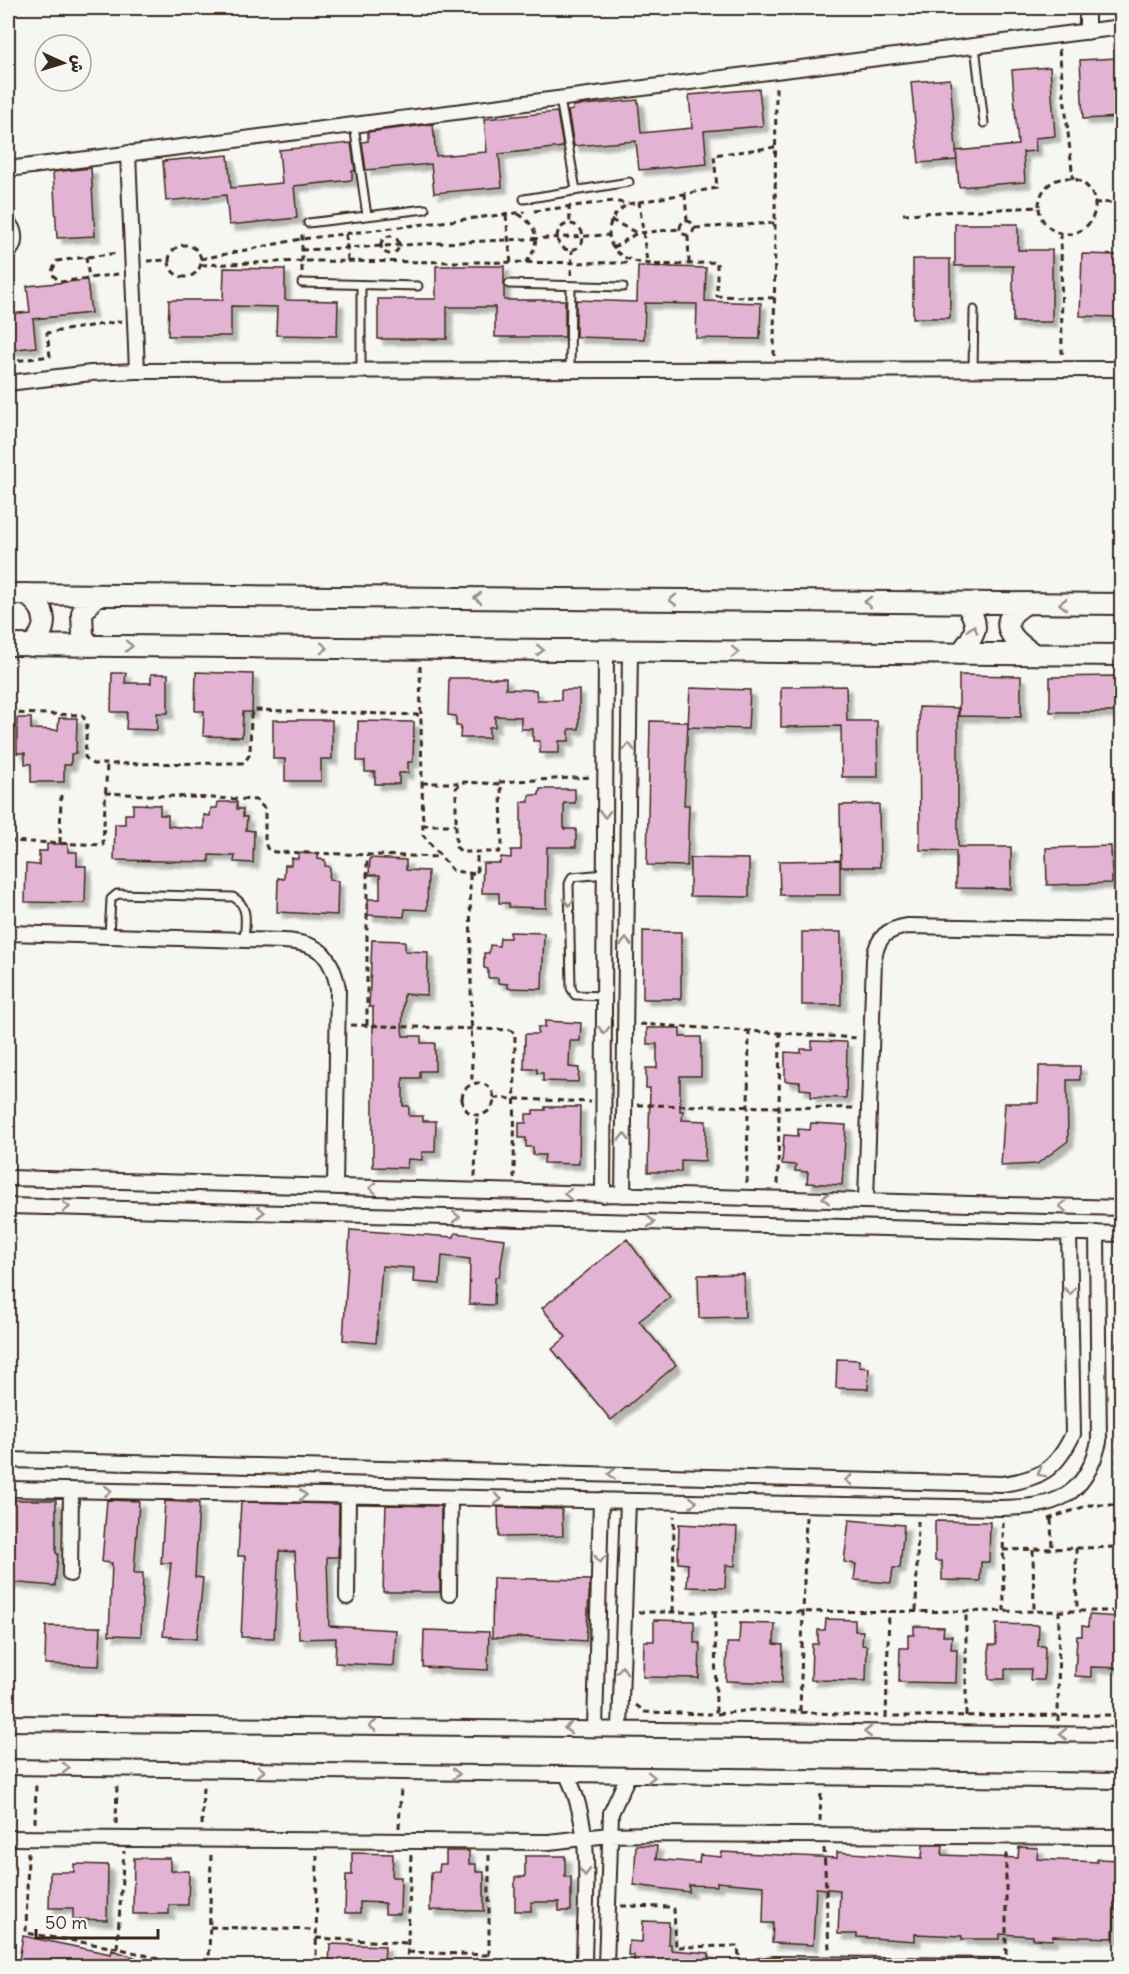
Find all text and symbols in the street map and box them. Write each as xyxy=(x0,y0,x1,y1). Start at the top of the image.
north arrow xyxy=(33,33,93,93)
text: ش xyxy=(67,55,89,74)
one-way arrow xyxy=(474,592,483,605)
one-way arrow xyxy=(669,594,678,606)
one-way arrow xyxy=(864,596,873,608)
one-way arrow xyxy=(1059,597,1068,610)
one-way arrow xyxy=(966,624,979,634)
one-way arrow xyxy=(124,640,133,652)
one-way arrow xyxy=(319,642,328,654)
one-way arrow xyxy=(535,644,544,656)
one-way arrow xyxy=(730,646,739,658)
one-way arrow xyxy=(623,742,635,751)
one-way arrow xyxy=(599,810,611,819)
one-way arrow xyxy=(563,897,576,906)
one-way arrow xyxy=(620,937,633,946)
one-way arrow xyxy=(598,1026,610,1035)
one-way arrow xyxy=(618,1132,630,1141)
one-way arrow xyxy=(369,1182,378,1194)
one-way arrow xyxy=(564,1187,573,1200)
one-way arrow xyxy=(822,1192,831,1205)
one-way arrow xyxy=(1059,1199,1068,1212)
one-way arrow xyxy=(61,1201,70,1213)
one-way arrow xyxy=(256,1206,265,1218)
one-way arrow xyxy=(451,1211,460,1223)
one-way arrow xyxy=(646,1216,655,1228)
one-way arrow xyxy=(1064,1286,1077,1295)
one-way arrow xyxy=(1037,1466,1047,1477)
one-way arrow xyxy=(607,1468,616,1481)
one-way arrow xyxy=(844,1474,853,1486)
one-way arrow xyxy=(103,1485,112,1497)
one-way arrow xyxy=(298,1489,307,1501)
one-way arrow xyxy=(493,1492,502,1505)
one-way arrow xyxy=(688,1496,697,1508)
one-way arrow xyxy=(593,1554,606,1563)
one-way arrow xyxy=(616,1665,629,1674)
one-way arrow xyxy=(369,1720,378,1732)
one-way arrow xyxy=(564,1721,573,1734)
one-way arrow xyxy=(864,1725,873,1738)
one-way arrow xyxy=(1059,1728,1068,1741)
one-way arrow xyxy=(61,1762,70,1774)
one-way arrow xyxy=(256,1765,265,1777)
one-way arrow xyxy=(451,1767,460,1780)
one-way arrow xyxy=(646,1771,655,1783)
one-way arrow xyxy=(579,1868,591,1877)
scale bar xyxy=(36,1902,158,1940)
text: 50 m xyxy=(45,1911,87,1934)

